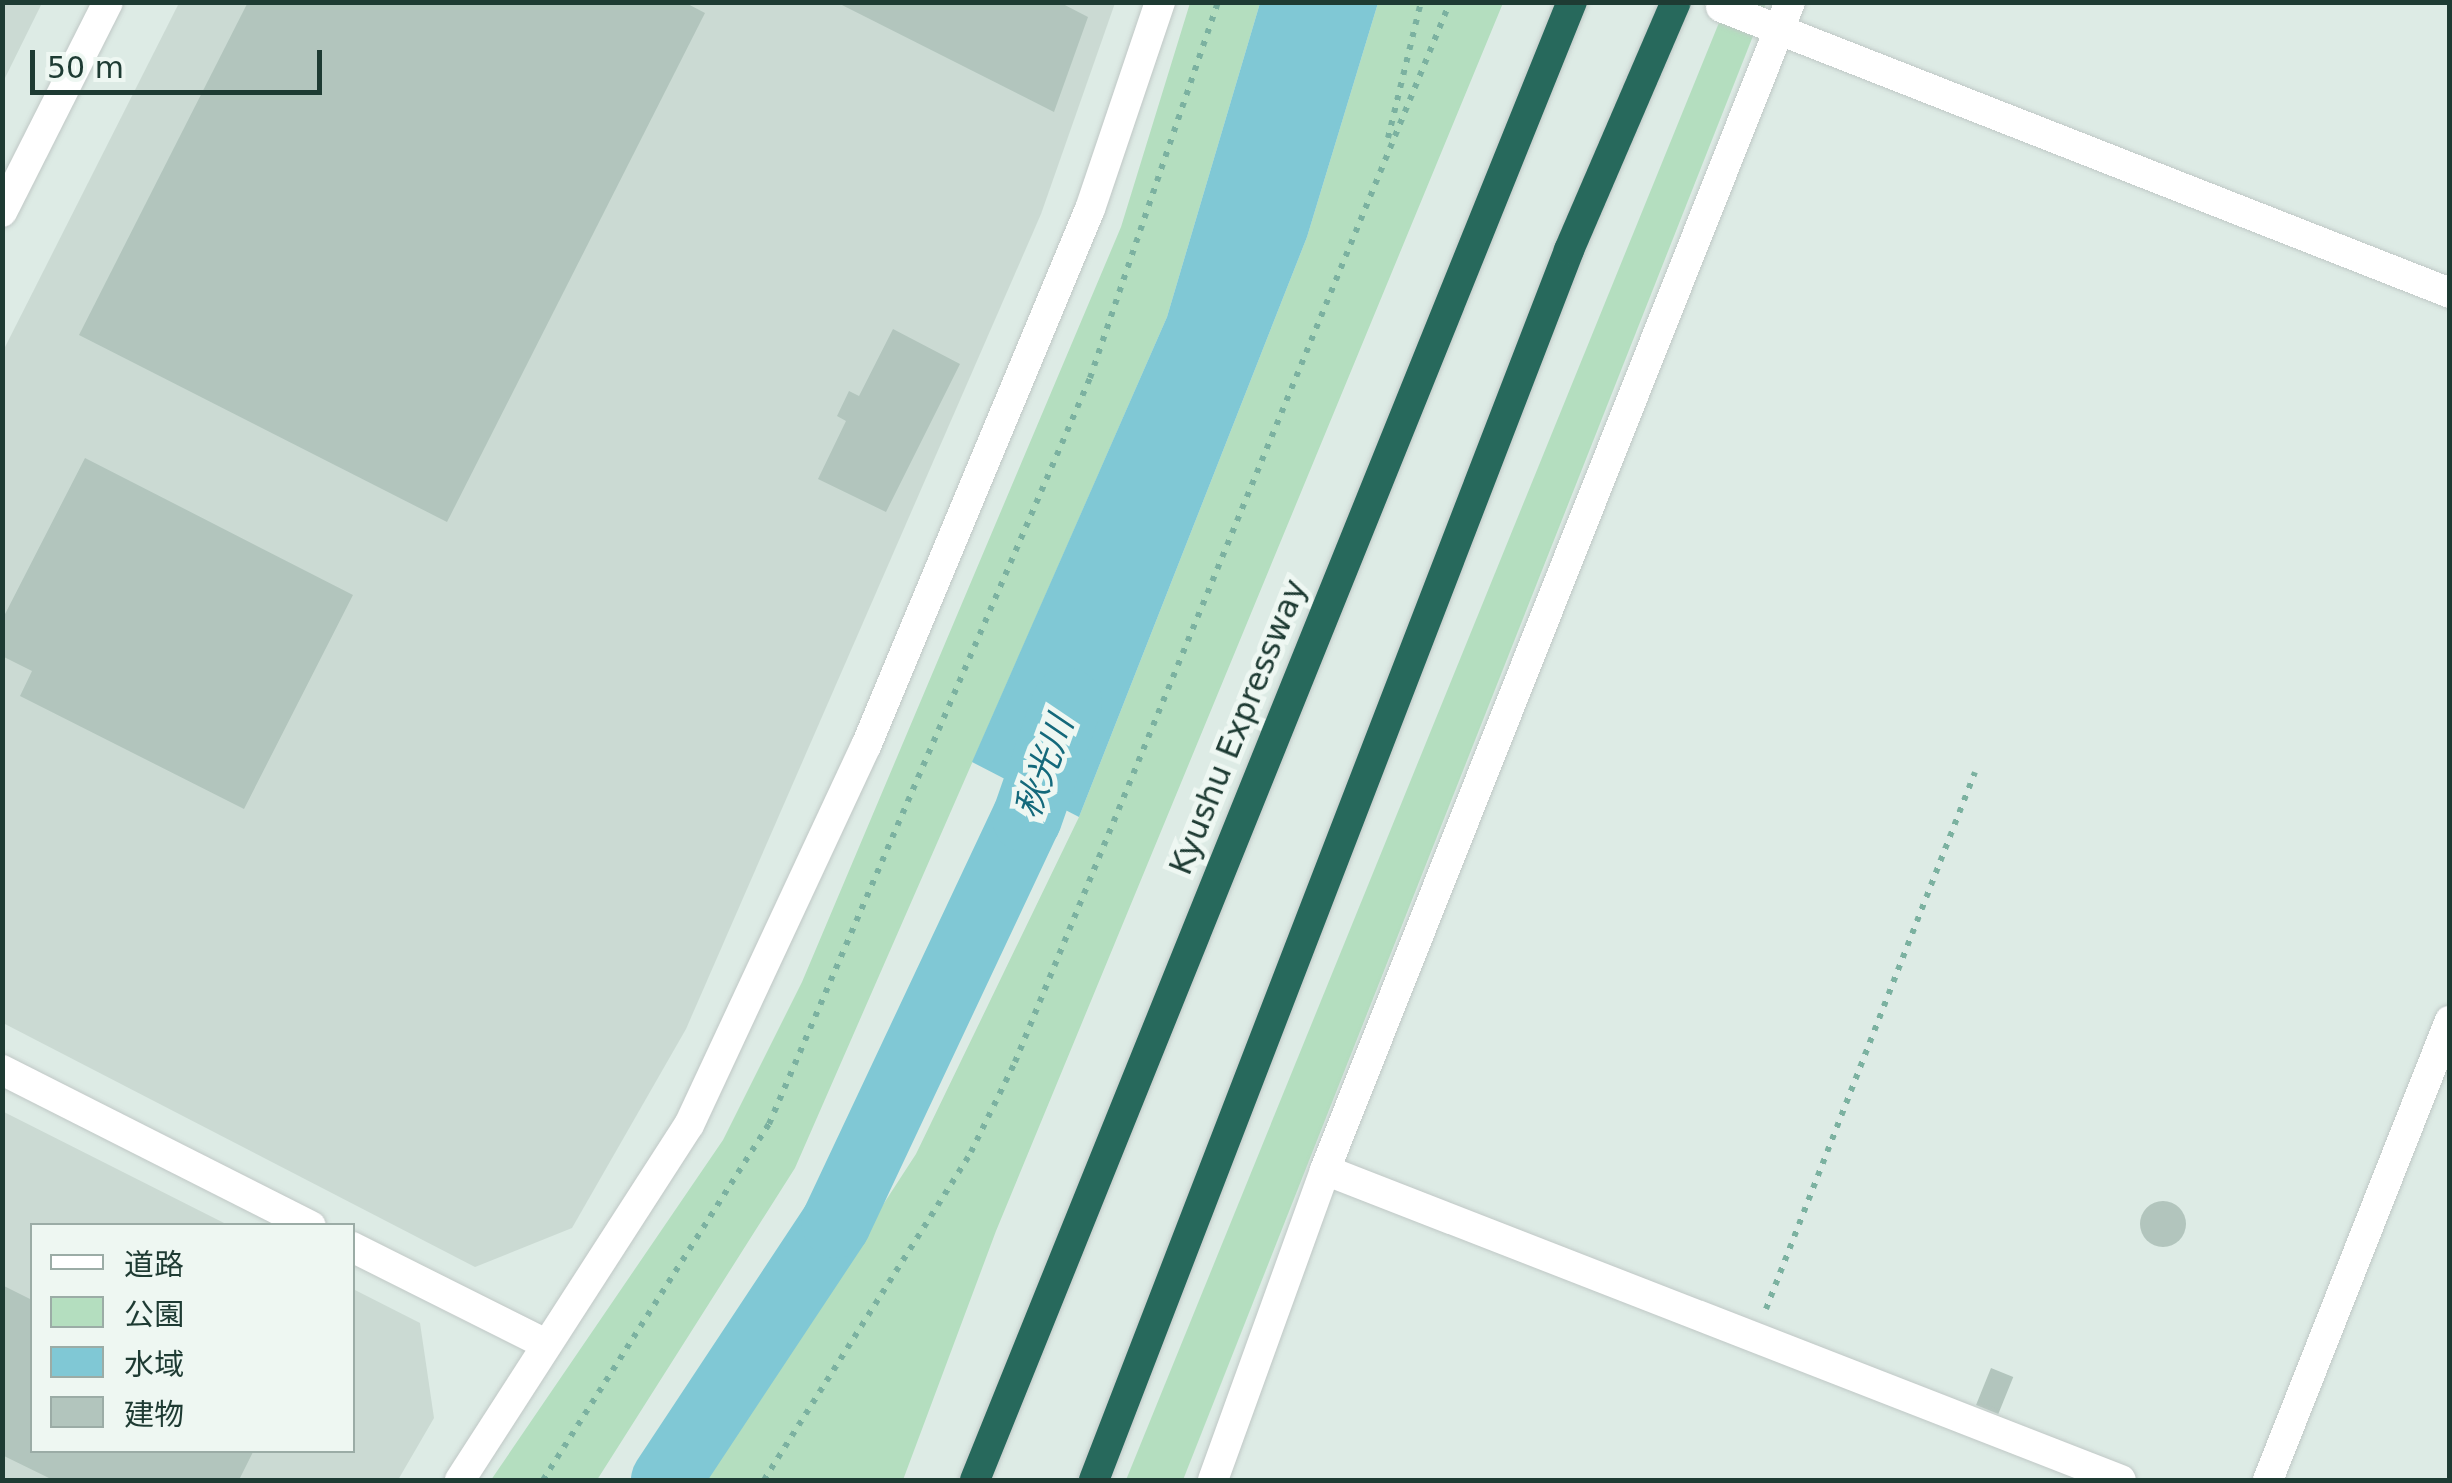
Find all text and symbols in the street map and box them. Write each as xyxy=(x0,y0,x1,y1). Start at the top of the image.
scale bar xyxy=(35,30,328,92)
text: 50 m xyxy=(47,50,124,85)
street label: Kyushu Expressway xyxy=(1161,574,1315,880)
water label: 秋光川 xyxy=(1006,710,1082,824)
legend xyxy=(30,1223,355,1453)
text: 道路 xyxy=(124,1247,184,1282)
text: 公園 xyxy=(124,1297,184,1332)
text: 水域 xyxy=(124,1347,184,1382)
text: 建物 xyxy=(124,1397,184,1432)

